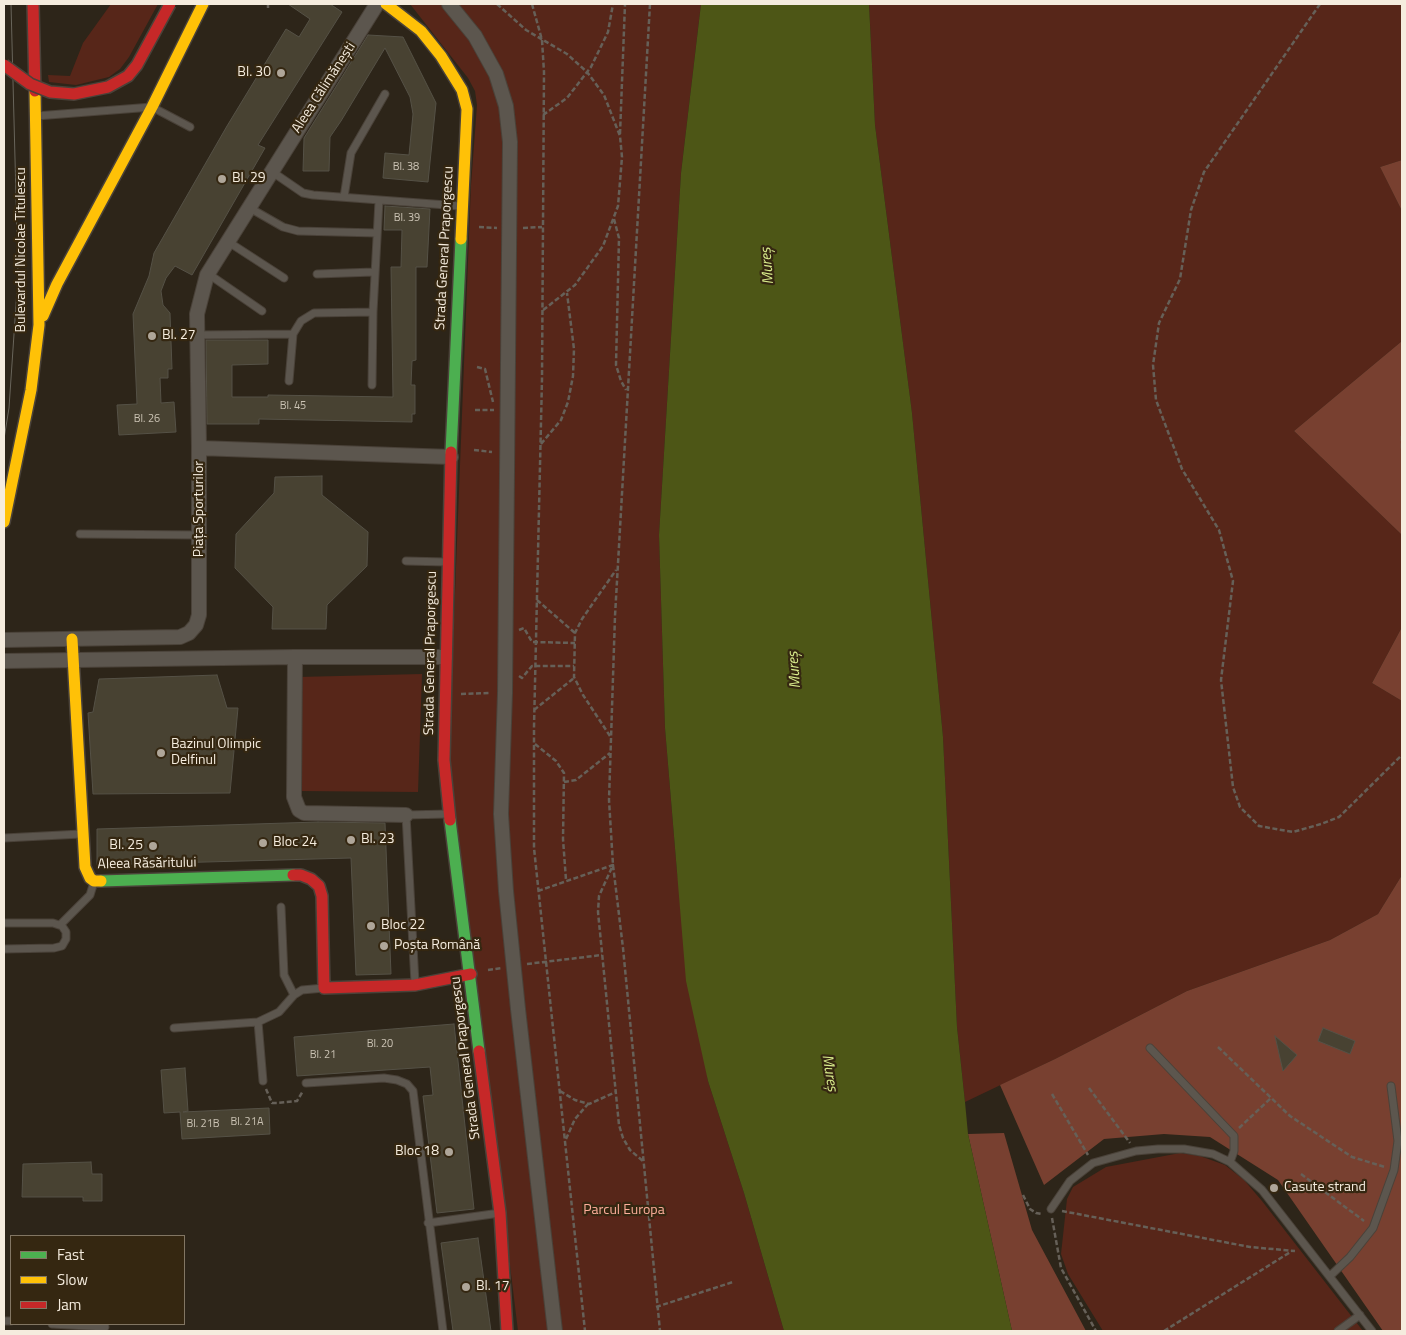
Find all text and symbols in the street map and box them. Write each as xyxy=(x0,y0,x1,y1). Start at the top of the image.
street label: Aleea Călimănești xyxy=(288,40,360,136)
place label: Bl. 30 xyxy=(237,65,271,81)
marker: Bl. 30 xyxy=(275,67,287,79)
house number: Bl. 38 xyxy=(393,160,419,174)
street label: Strada General Praporgescu xyxy=(432,166,458,330)
street label: Bulevardul Nicolae Titulescu xyxy=(14,167,30,333)
place label: Bl. 29 xyxy=(232,171,266,187)
marker: Bl. 29 xyxy=(216,173,228,185)
house number: Bl. 39 xyxy=(394,211,420,225)
water label: Mureș xyxy=(758,247,778,285)
place label: Bl. 27 xyxy=(162,328,196,344)
marker: Bl. 27 xyxy=(146,330,158,342)
house number: Bl. 45 xyxy=(280,399,306,413)
house number: Bl. 26 xyxy=(134,412,160,426)
street label: Piața Sporturilor xyxy=(192,461,208,557)
street label: Strada General Praporgescu xyxy=(421,571,441,735)
water label: Mureș xyxy=(785,651,805,689)
place label: Bazinul Olimpic Delfinul xyxy=(171,737,261,770)
marker: Bazinul Olimpic Delfinul xyxy=(155,747,167,759)
place label: Bl. 23 xyxy=(361,832,395,848)
marker: Bl. 23 xyxy=(345,834,357,846)
place label: Bloc 24 xyxy=(273,835,317,851)
marker: Bloc 24 xyxy=(257,837,269,849)
place label: Bl. 25 xyxy=(109,838,143,854)
marker: Bl. 25 xyxy=(147,840,159,852)
street label: Aleea Răsăritului xyxy=(97,855,197,873)
place label: Bloc 22 xyxy=(381,918,425,934)
marker: Bloc 22 xyxy=(365,920,377,932)
place label: Poșta Română xyxy=(394,938,480,954)
marker: Poșta Română xyxy=(378,940,390,952)
street label: Strada General Praporgescu xyxy=(448,975,484,1141)
house number: Bl. 20 xyxy=(367,1037,393,1051)
house number: Bl. 21 xyxy=(310,1048,336,1062)
water label: Mureș xyxy=(817,1053,841,1093)
house number: Bl. 21A xyxy=(231,1115,263,1129)
house number: Bl. 21B xyxy=(186,1117,220,1131)
place label: Bloc 18 xyxy=(395,1144,439,1160)
marker: Bloc 18 xyxy=(443,1146,455,1158)
place label: Casute strand xyxy=(1284,1180,1366,1196)
marker: Casute strand xyxy=(1268,1182,1280,1194)
park label: Parcul Europa xyxy=(583,1203,665,1219)
legend xyxy=(10,1235,185,1325)
text: Fast xyxy=(57,1243,84,1266)
text: Slow xyxy=(57,1268,88,1291)
place label: Bl. 17 xyxy=(476,1279,510,1295)
marker: Bl. 17 xyxy=(460,1281,472,1293)
text: Jam xyxy=(57,1293,81,1316)

